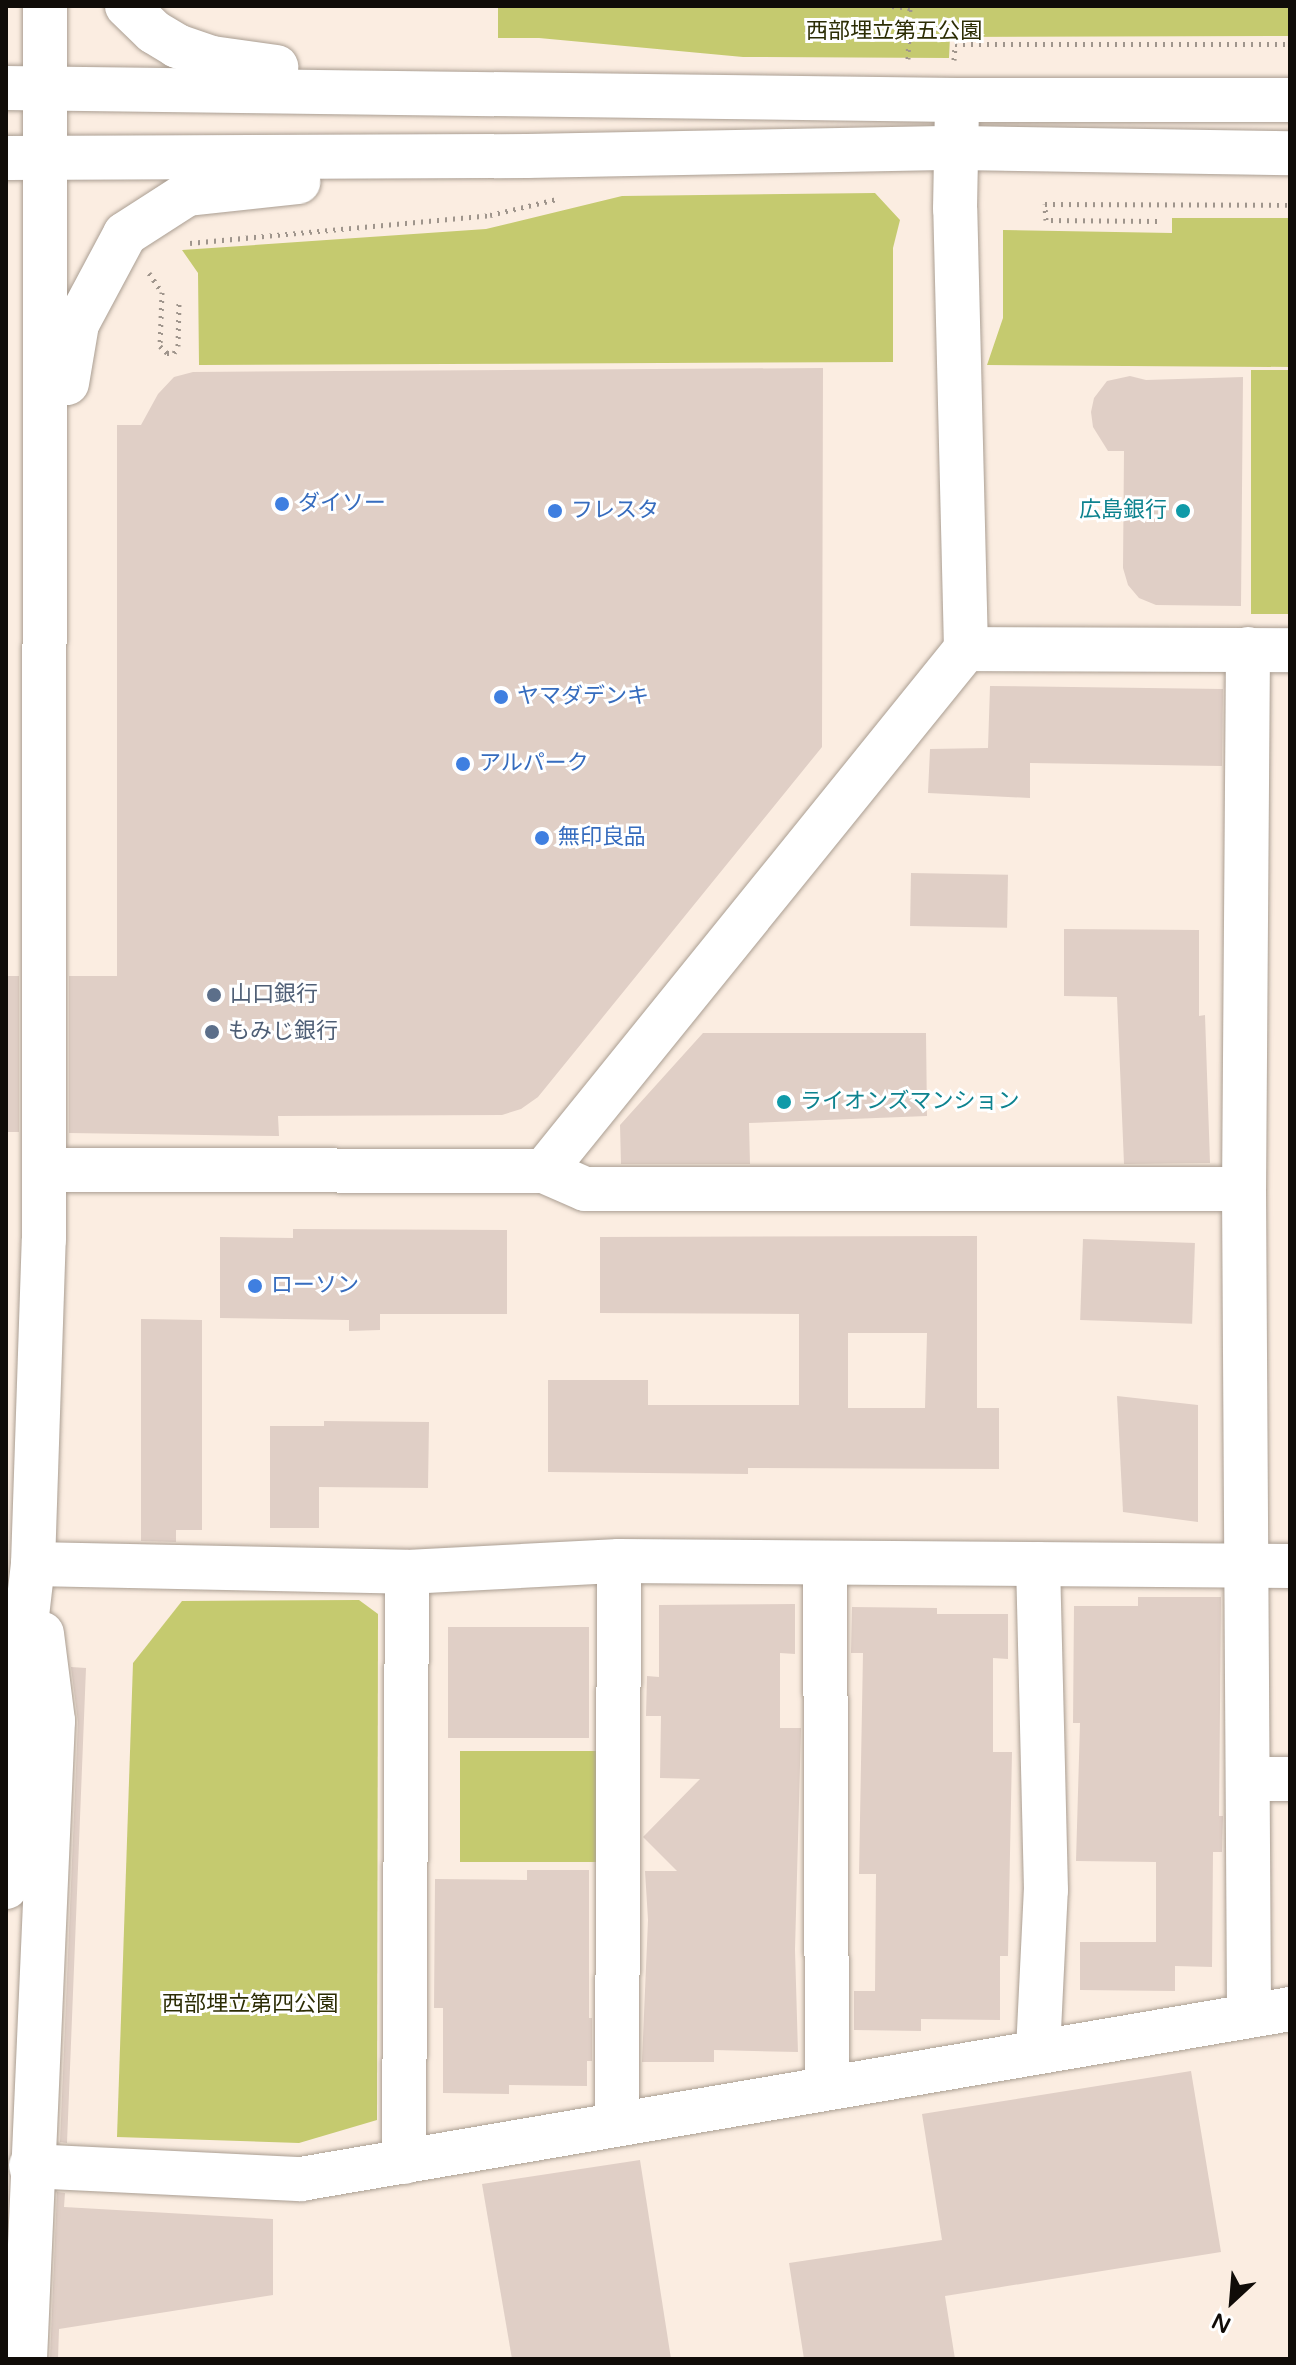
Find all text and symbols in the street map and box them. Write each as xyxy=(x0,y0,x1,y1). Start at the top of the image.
park label: 西部埋立第五公園 xyxy=(806,19,982,45)
place label: ダイソー xyxy=(298,491,386,517)
marker: ダイソー xyxy=(273,495,291,513)
place label: フレスタ xyxy=(571,498,659,524)
place label: 広島銀行 xyxy=(1079,498,1167,524)
marker: フレスタ xyxy=(546,502,564,520)
marker: 広島銀行 xyxy=(1174,502,1192,520)
place label: ヤマダデンキ xyxy=(517,684,649,710)
marker: ヤマダデンキ xyxy=(492,688,510,706)
place label: アルパーク xyxy=(479,751,589,777)
marker: アルパーク xyxy=(454,755,472,773)
place label: 無印良品 xyxy=(558,825,646,851)
marker: 無印良品 xyxy=(533,829,551,847)
place label: 山口銀行 xyxy=(230,982,318,1008)
marker: 山口銀行 xyxy=(205,986,223,1004)
place label: もみじ銀行 xyxy=(228,1019,338,1045)
marker: もみじ銀行 xyxy=(203,1023,221,1041)
place label: ライオンズマンション xyxy=(800,1089,1020,1115)
marker: ライオンズマンション xyxy=(775,1093,793,1111)
place label: ローソン xyxy=(271,1273,359,1299)
marker: ローソン xyxy=(246,1277,264,1295)
park label: 西部埋立第四公園 xyxy=(162,1992,338,2018)
north arrow xyxy=(1192,2261,1272,2341)
text: N xyxy=(1208,2307,1235,2338)

